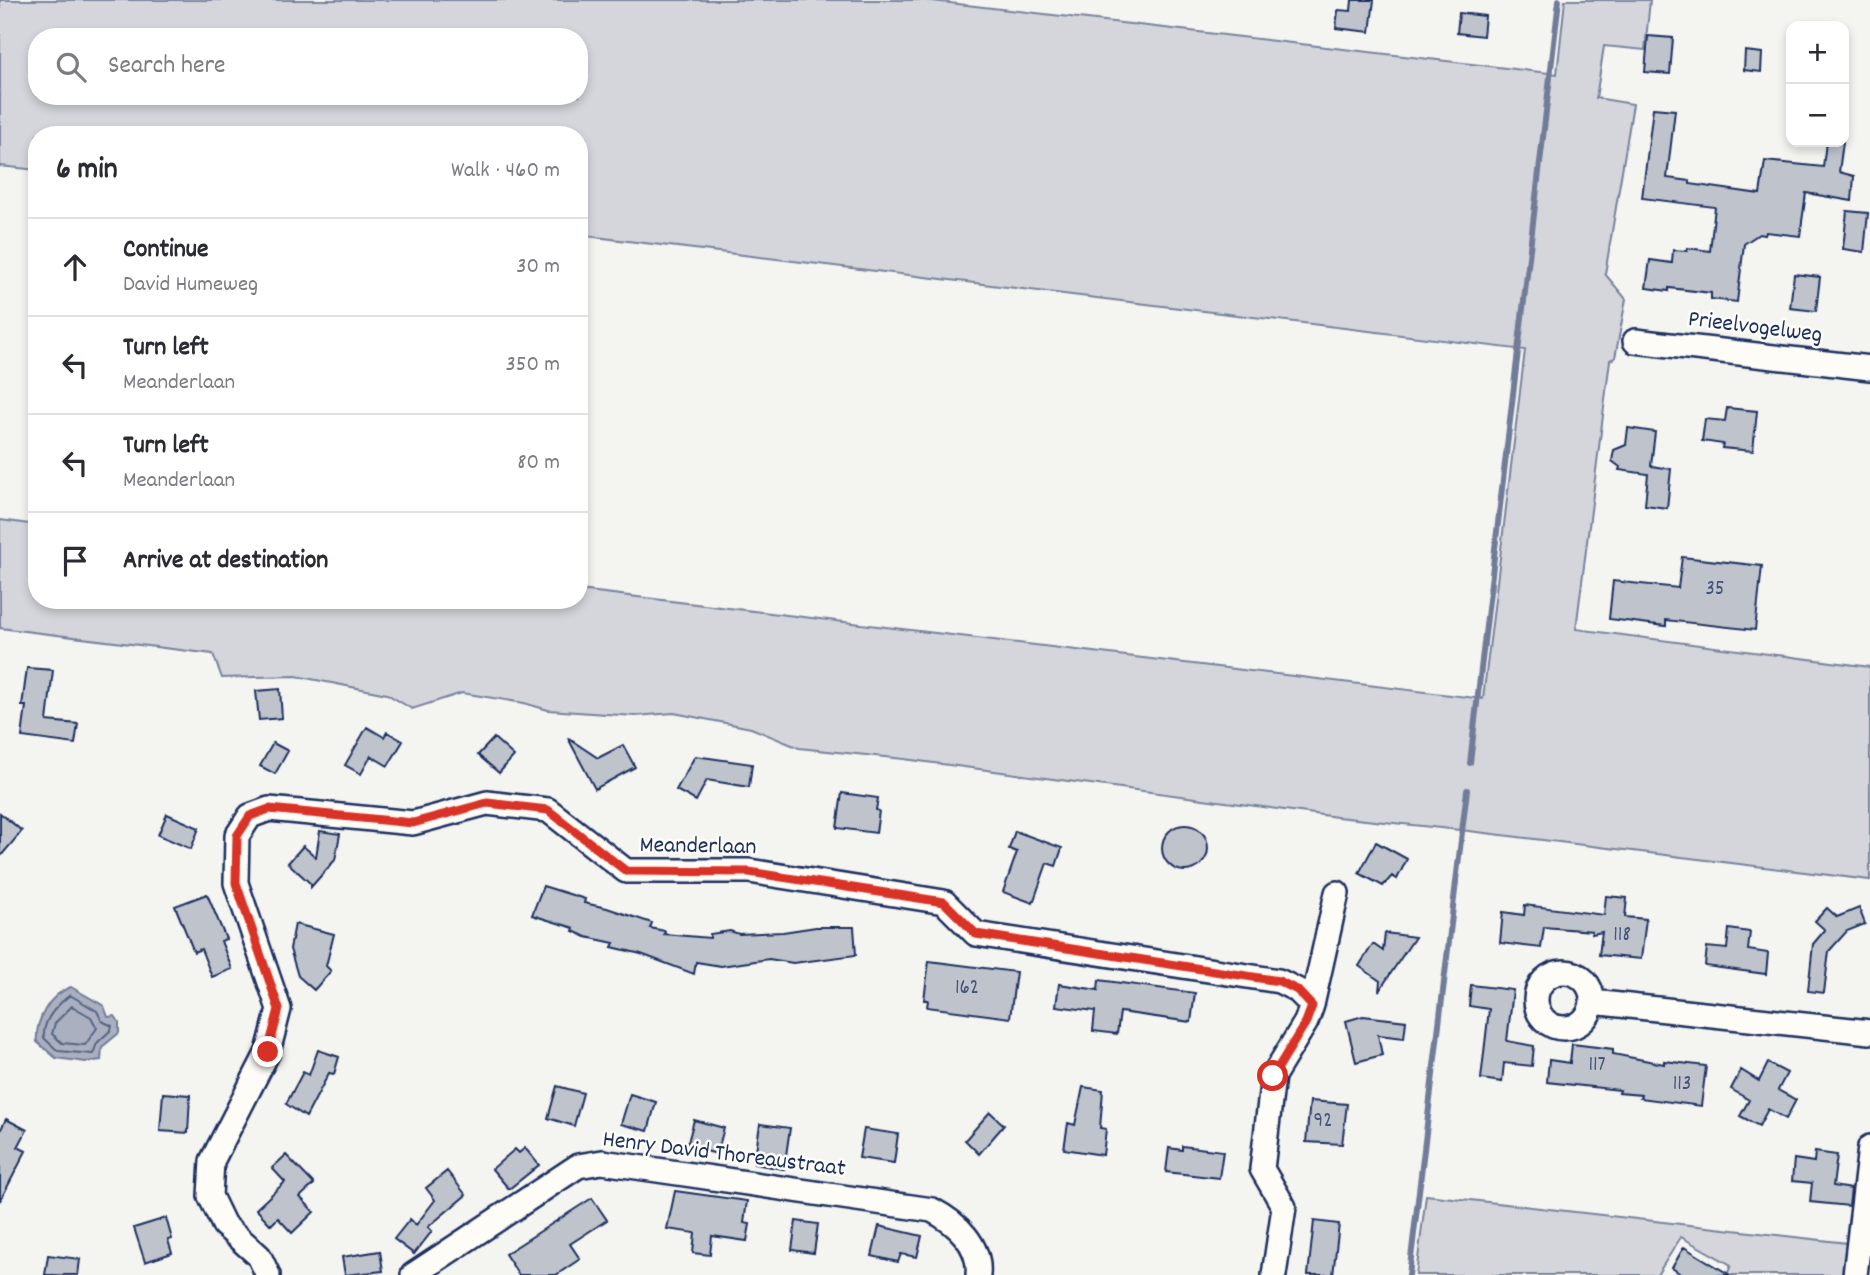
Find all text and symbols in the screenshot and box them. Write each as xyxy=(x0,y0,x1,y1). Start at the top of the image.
map controls xyxy=(1786,21,1849,147)
button: + xyxy=(1786,21,1849,84)
search box xyxy=(28,28,588,105)
icon: search xyxy=(52,48,90,86)
text: Search here xyxy=(108,48,226,85)
button: − xyxy=(1786,84,1849,147)
text: 6 min xyxy=(56,150,118,193)
text: Walk · 460 m xyxy=(451,155,560,188)
text: Continue xyxy=(123,232,208,269)
icon: ahead xyxy=(56,248,94,286)
text: 30 m xyxy=(516,251,560,284)
text: David Humeweg xyxy=(123,269,258,302)
street label: Prieelvogelweg xyxy=(1686,303,1824,353)
text: Turn left xyxy=(123,330,209,367)
icon: left xyxy=(56,346,94,384)
text: 350 m xyxy=(506,349,560,382)
text: Meanderlaan xyxy=(123,367,235,400)
text: Turn left xyxy=(123,428,209,465)
icon: left xyxy=(56,444,94,482)
text: 80 m xyxy=(517,447,560,480)
text: Meanderlaan xyxy=(123,465,235,498)
icon: arrive xyxy=(56,542,94,580)
text: Arrive at destination xyxy=(123,543,328,580)
house number: 35 xyxy=(1705,575,1725,605)
street label: Meanderlaan xyxy=(639,829,757,865)
house number: 118 xyxy=(1613,921,1631,951)
house number: 162 xyxy=(955,974,979,1004)
route end xyxy=(252,1036,283,1067)
house number: 117 xyxy=(1588,1051,1606,1081)
route start xyxy=(1257,1060,1288,1091)
house number: 113 xyxy=(1673,1070,1691,1100)
house number: 92 xyxy=(1314,1107,1332,1137)
street label: Henry David Thoreaustraat xyxy=(601,1123,848,1187)

